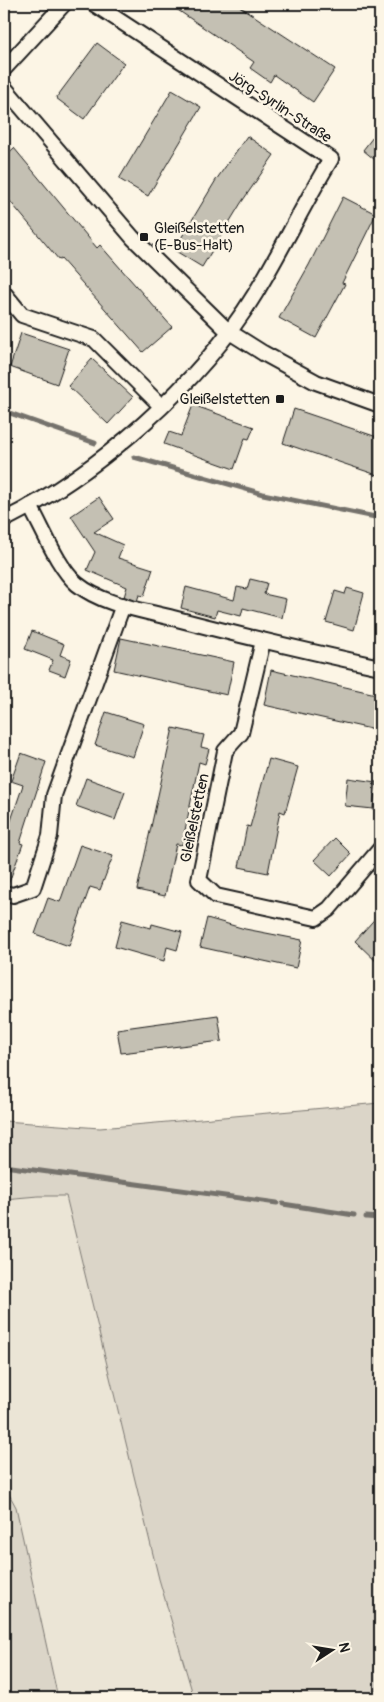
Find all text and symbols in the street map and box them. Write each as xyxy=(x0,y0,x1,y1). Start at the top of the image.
street label: Jörg-Syrlin-Straße xyxy=(225,67,336,148)
place label: Gleißelstetten (E-Bus-Halt) xyxy=(154,219,244,255)
marker: Gleißelstetten (E-Bus-Halt) xyxy=(138,231,150,243)
place label: Gleißelstetten xyxy=(180,390,270,409)
marker: Gleißelstetten xyxy=(274,393,286,405)
street label: Gleißelstetten xyxy=(176,772,214,864)
north arrow xyxy=(306,1624,356,1674)
text: N xyxy=(335,1641,354,1654)

